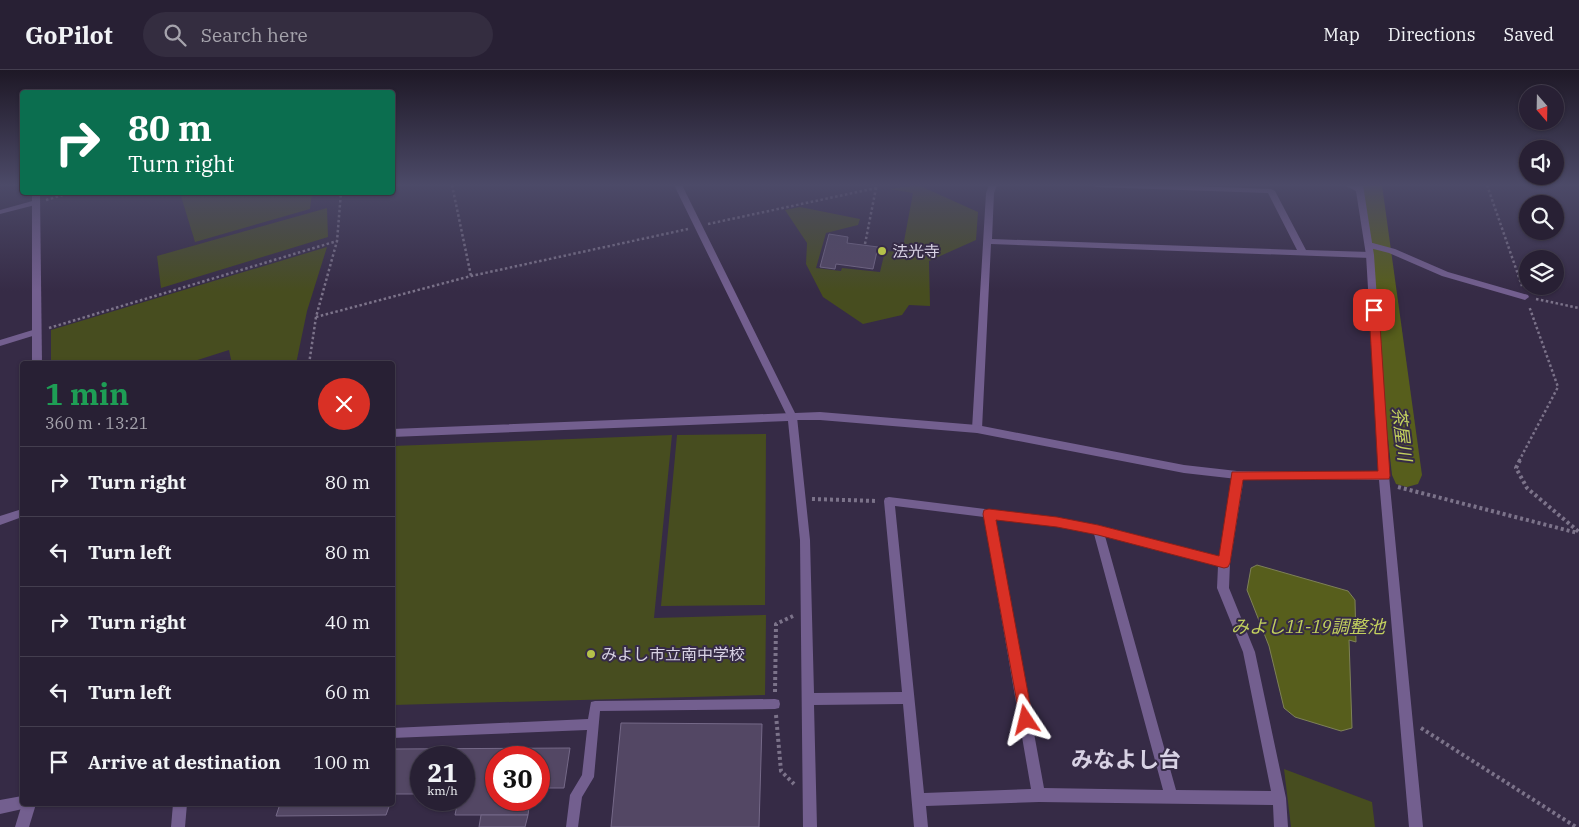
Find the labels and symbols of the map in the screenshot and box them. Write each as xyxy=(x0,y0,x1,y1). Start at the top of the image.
north arrow xyxy=(1519,85,1564,130)
place label: 法光寺 xyxy=(892,241,940,261)
marker: 法光寺 xyxy=(876,245,888,257)
pin xyxy=(1353,289,1395,331)
water label: 茶屋川 xyxy=(1387,406,1417,464)
water label: みよし11-19調整池 xyxy=(1231,615,1387,638)
place label: みよし市立南中学校 xyxy=(601,644,745,664)
marker: みよし市立南中学校 xyxy=(585,648,597,660)
position arrow xyxy=(999,693,1051,745)
district label: みなよし台 xyxy=(1071,744,1181,773)
speed limit sign: 30 xyxy=(485,746,550,811)

